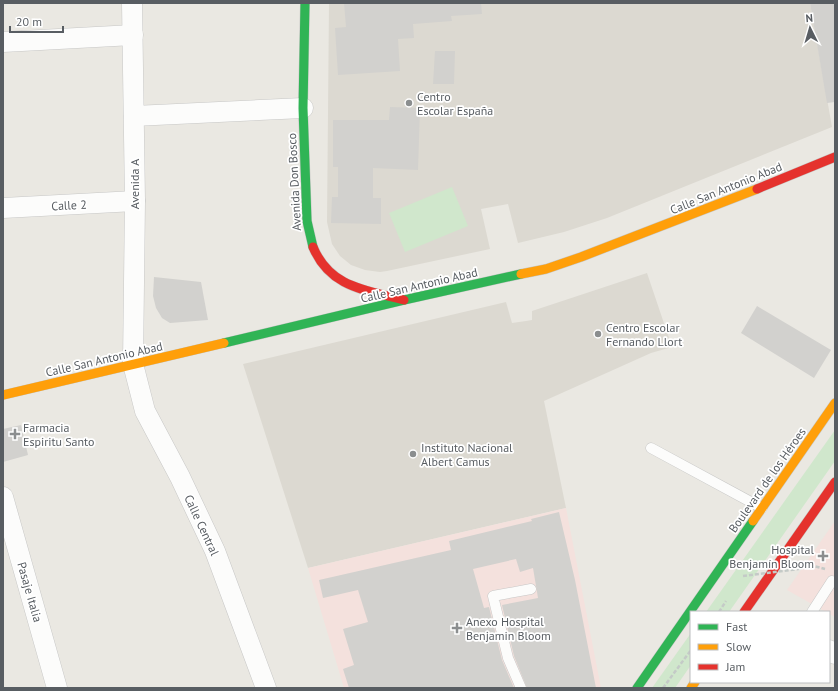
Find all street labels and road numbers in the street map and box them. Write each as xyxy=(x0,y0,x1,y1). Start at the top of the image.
street label: Avenida Don Bosco xyxy=(284,133,304,231)
street label: Avenida A xyxy=(127,159,142,209)
street label: Calle San Antonio Abad xyxy=(668,159,784,217)
street label: Calle 2 xyxy=(51,197,87,213)
street label: Calle San Antonio Abad xyxy=(359,264,479,306)
street label: Calle San Antonio Abad xyxy=(44,338,164,380)
street label: Boulevard de los Héroes xyxy=(725,425,809,535)
street label: Calle Central xyxy=(181,492,223,558)
street label: Pasaje Italia xyxy=(14,560,46,624)

